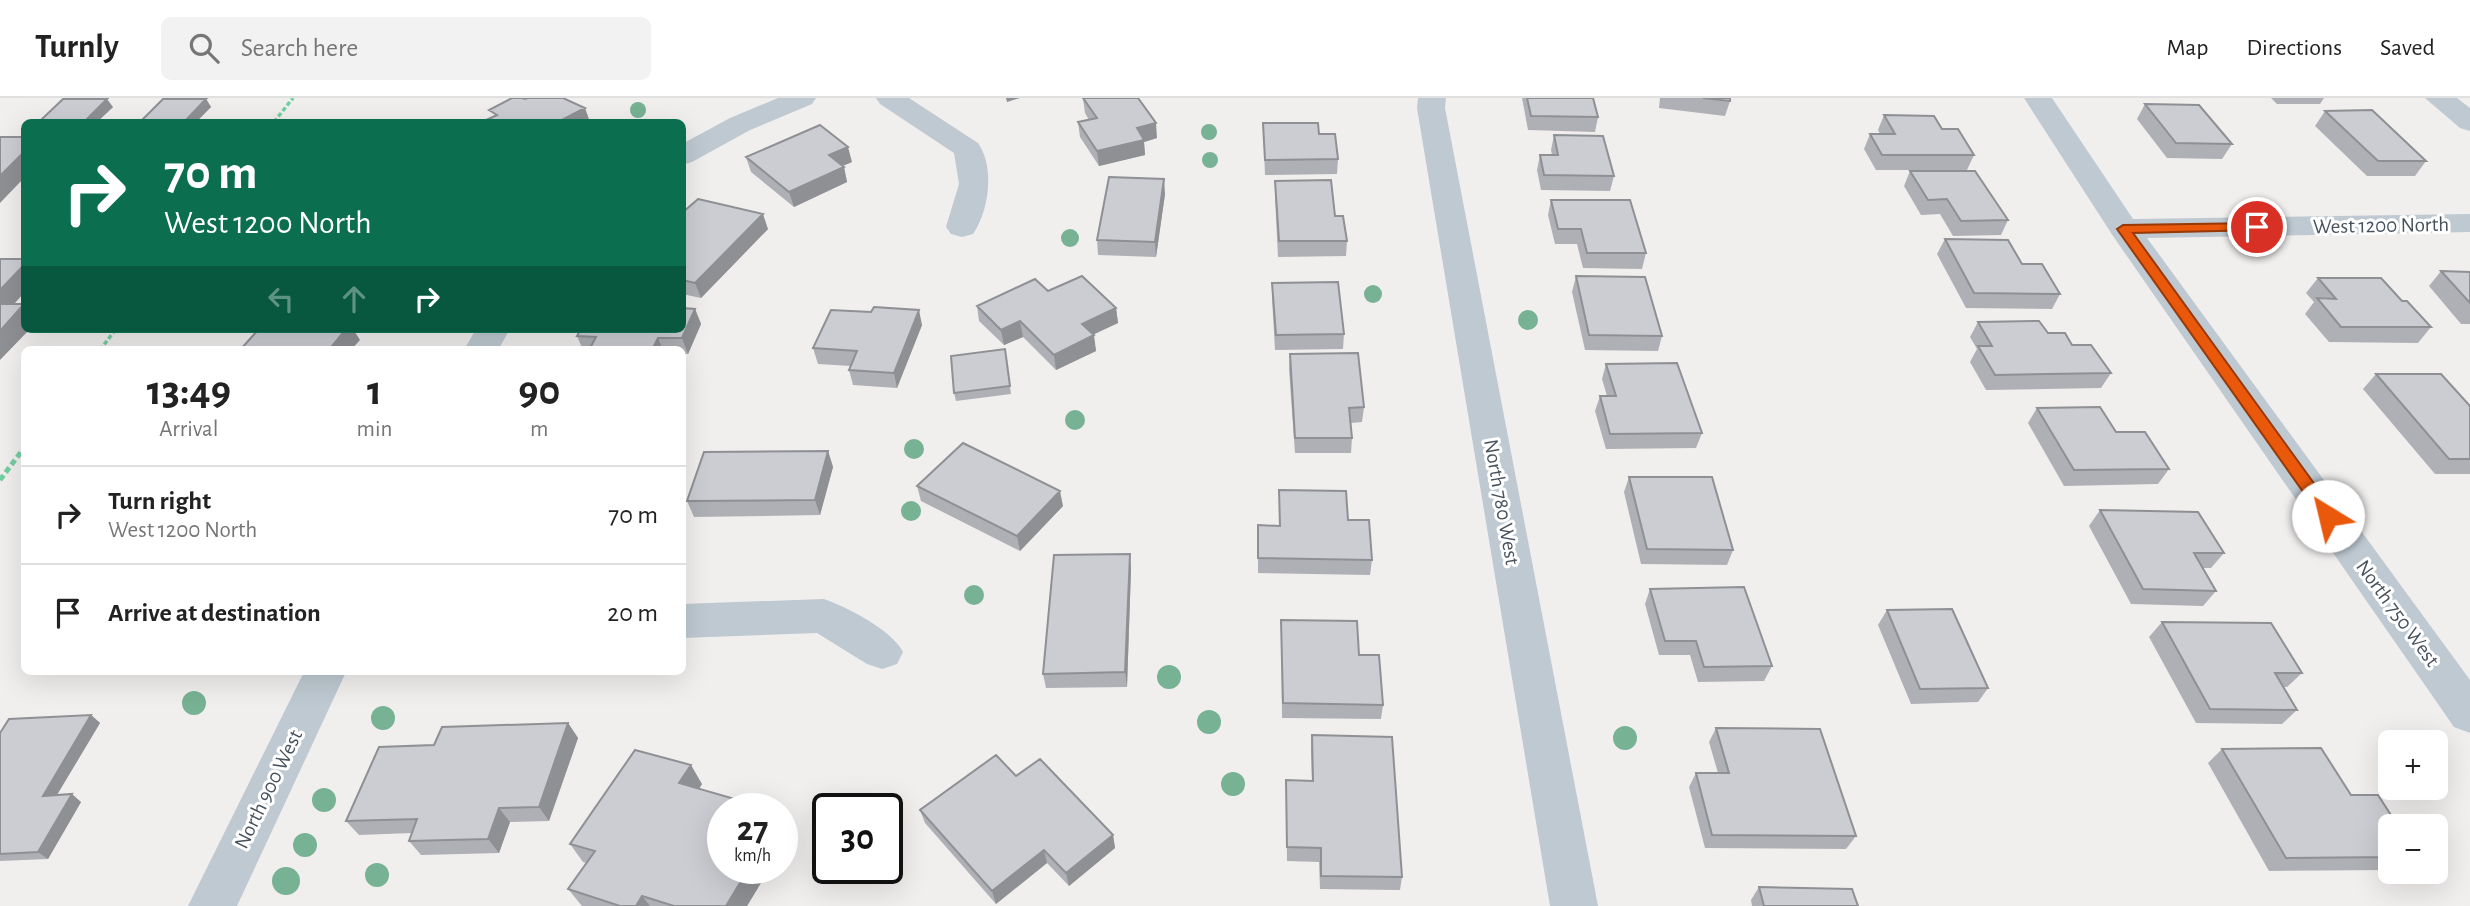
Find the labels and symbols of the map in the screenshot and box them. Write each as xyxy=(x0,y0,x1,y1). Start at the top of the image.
pin xyxy=(2227,197,2287,257)
street label: West 1200 North xyxy=(2313,214,2449,237)
street label: North 780 West xyxy=(1480,438,1523,567)
position arrow xyxy=(2291,479,2365,553)
street label: North 750 West xyxy=(2352,556,2443,671)
street label: North 900 West xyxy=(231,726,306,852)
speed limit sign: 30 xyxy=(812,793,903,884)

